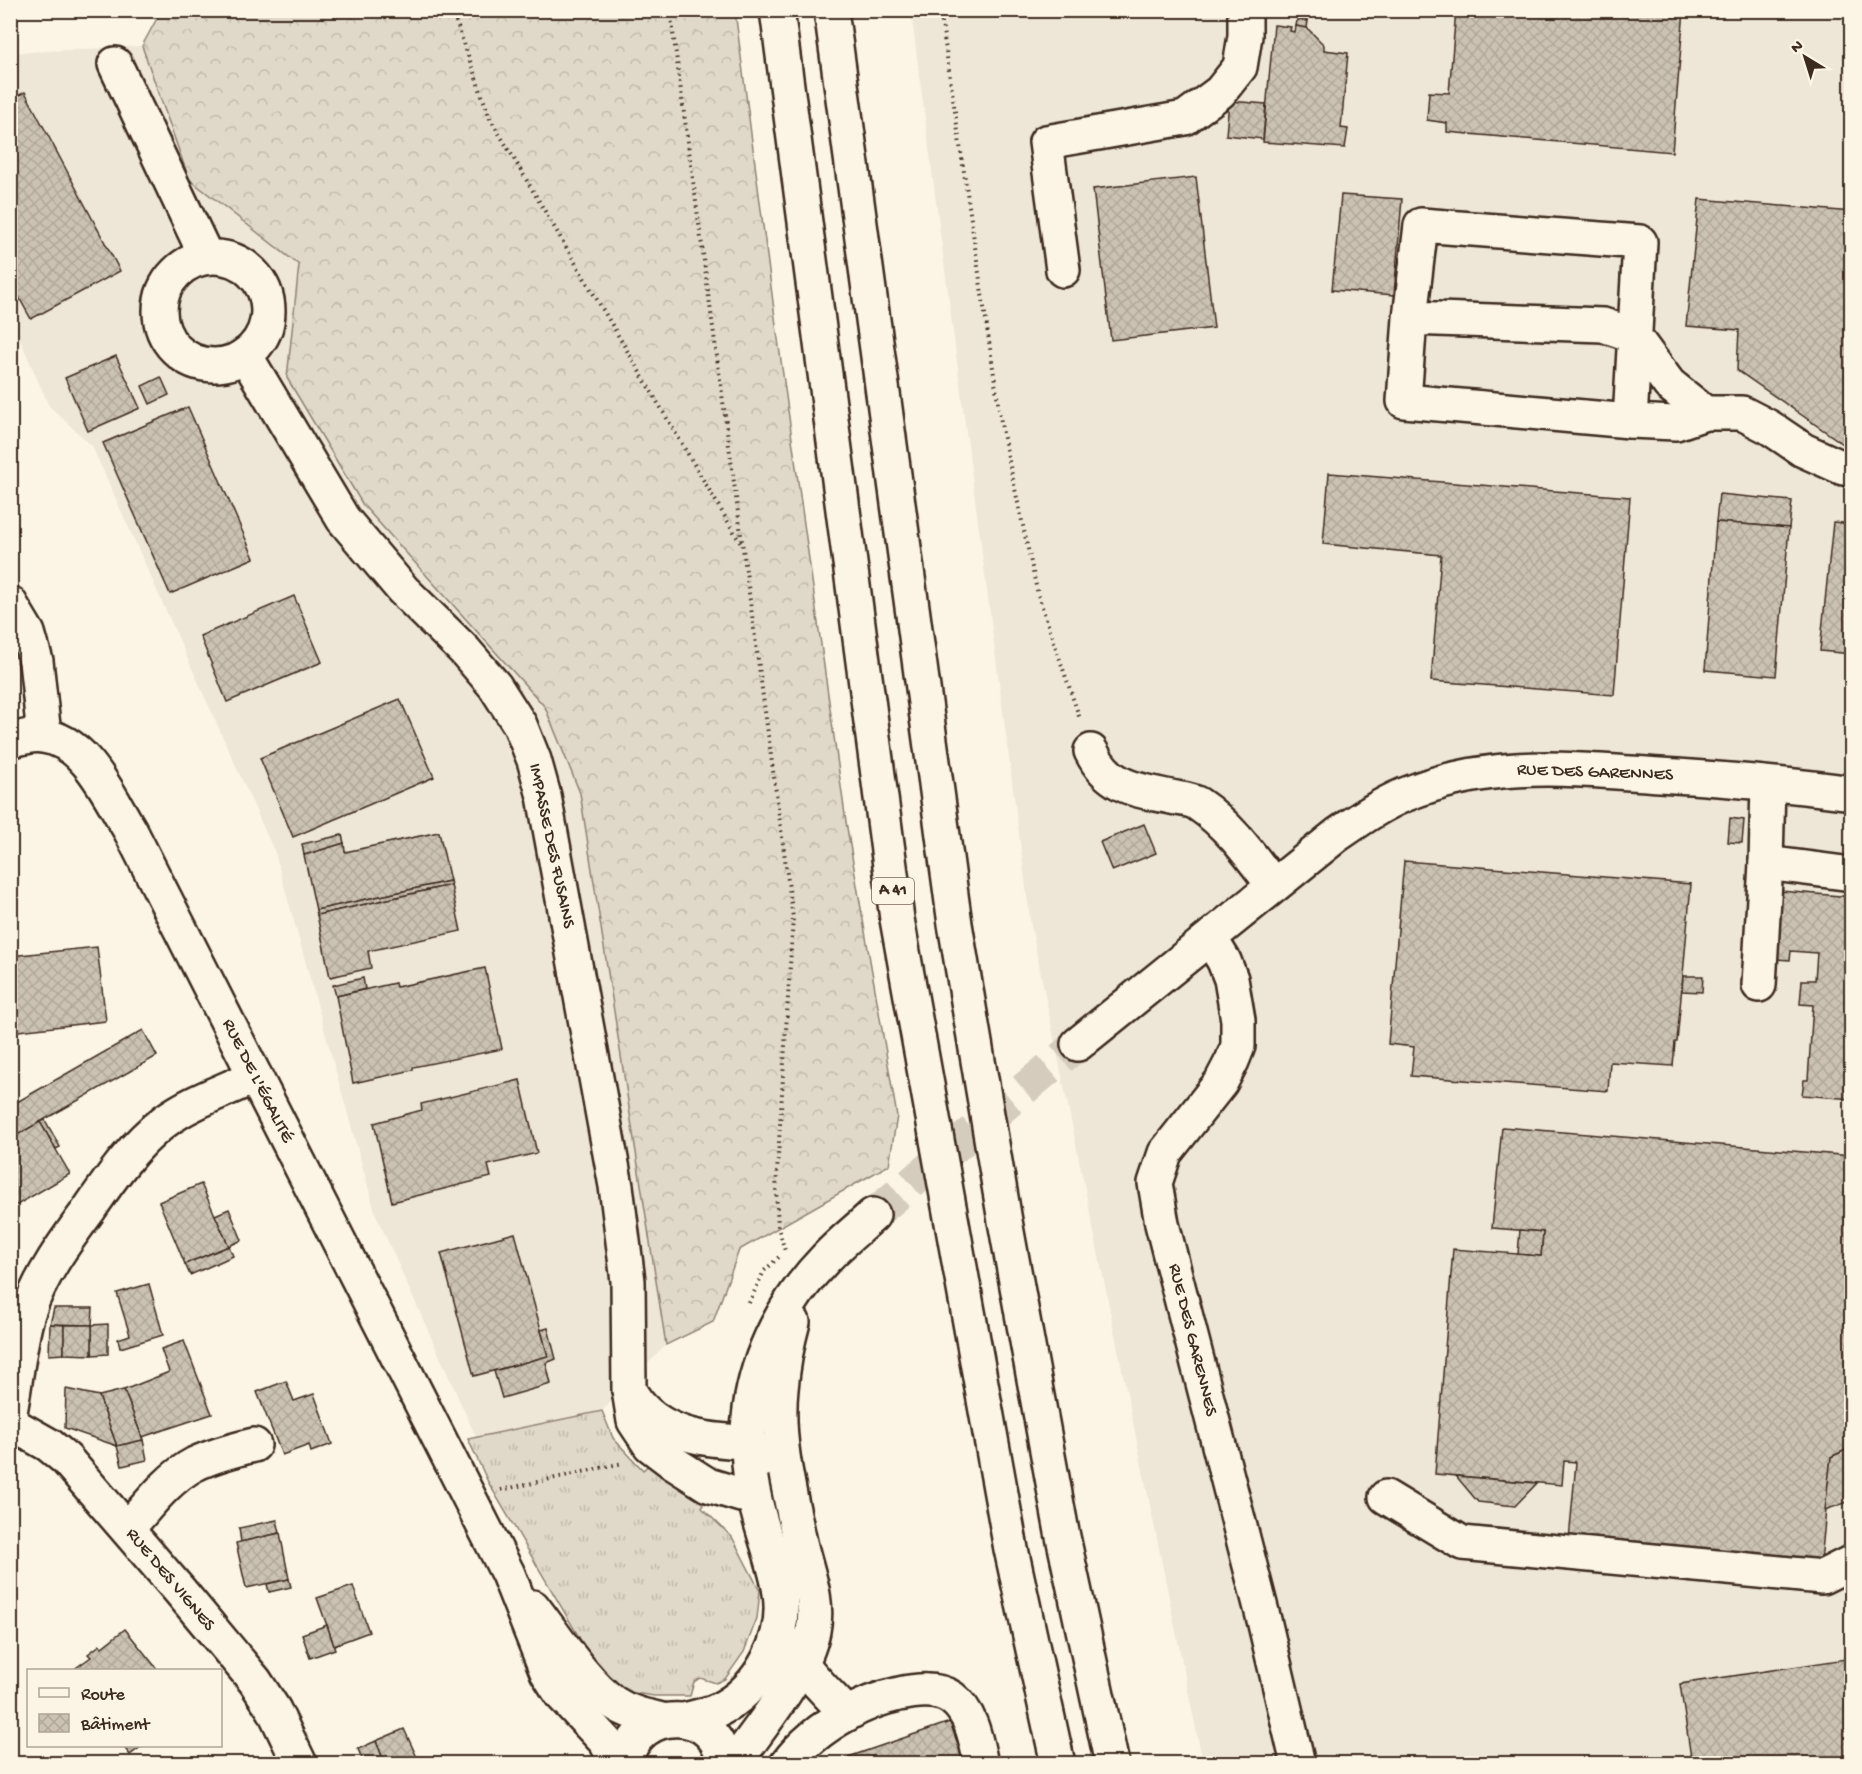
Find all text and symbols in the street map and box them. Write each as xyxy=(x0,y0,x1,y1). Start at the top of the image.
north arrow xyxy=(1775,27,1835,87)
text: N xyxy=(1788,37,1808,59)
street label: RUE DES GARENNES xyxy=(1516,760,1674,786)
street label: IMPASSE DES FUSAINS xyxy=(523,762,579,931)
road number: A 41 xyxy=(872,878,914,904)
street label: RUE DE L'ÉGALITÉ xyxy=(217,1016,298,1147)
street label: RUE DES GARENNES xyxy=(1163,1262,1221,1419)
street label: RUE DES VIGNES xyxy=(121,1524,220,1636)
legend xyxy=(27,1669,222,1747)
text: Route xyxy=(81,1685,126,1706)
text: Bâtiment xyxy=(80,1715,151,1736)

